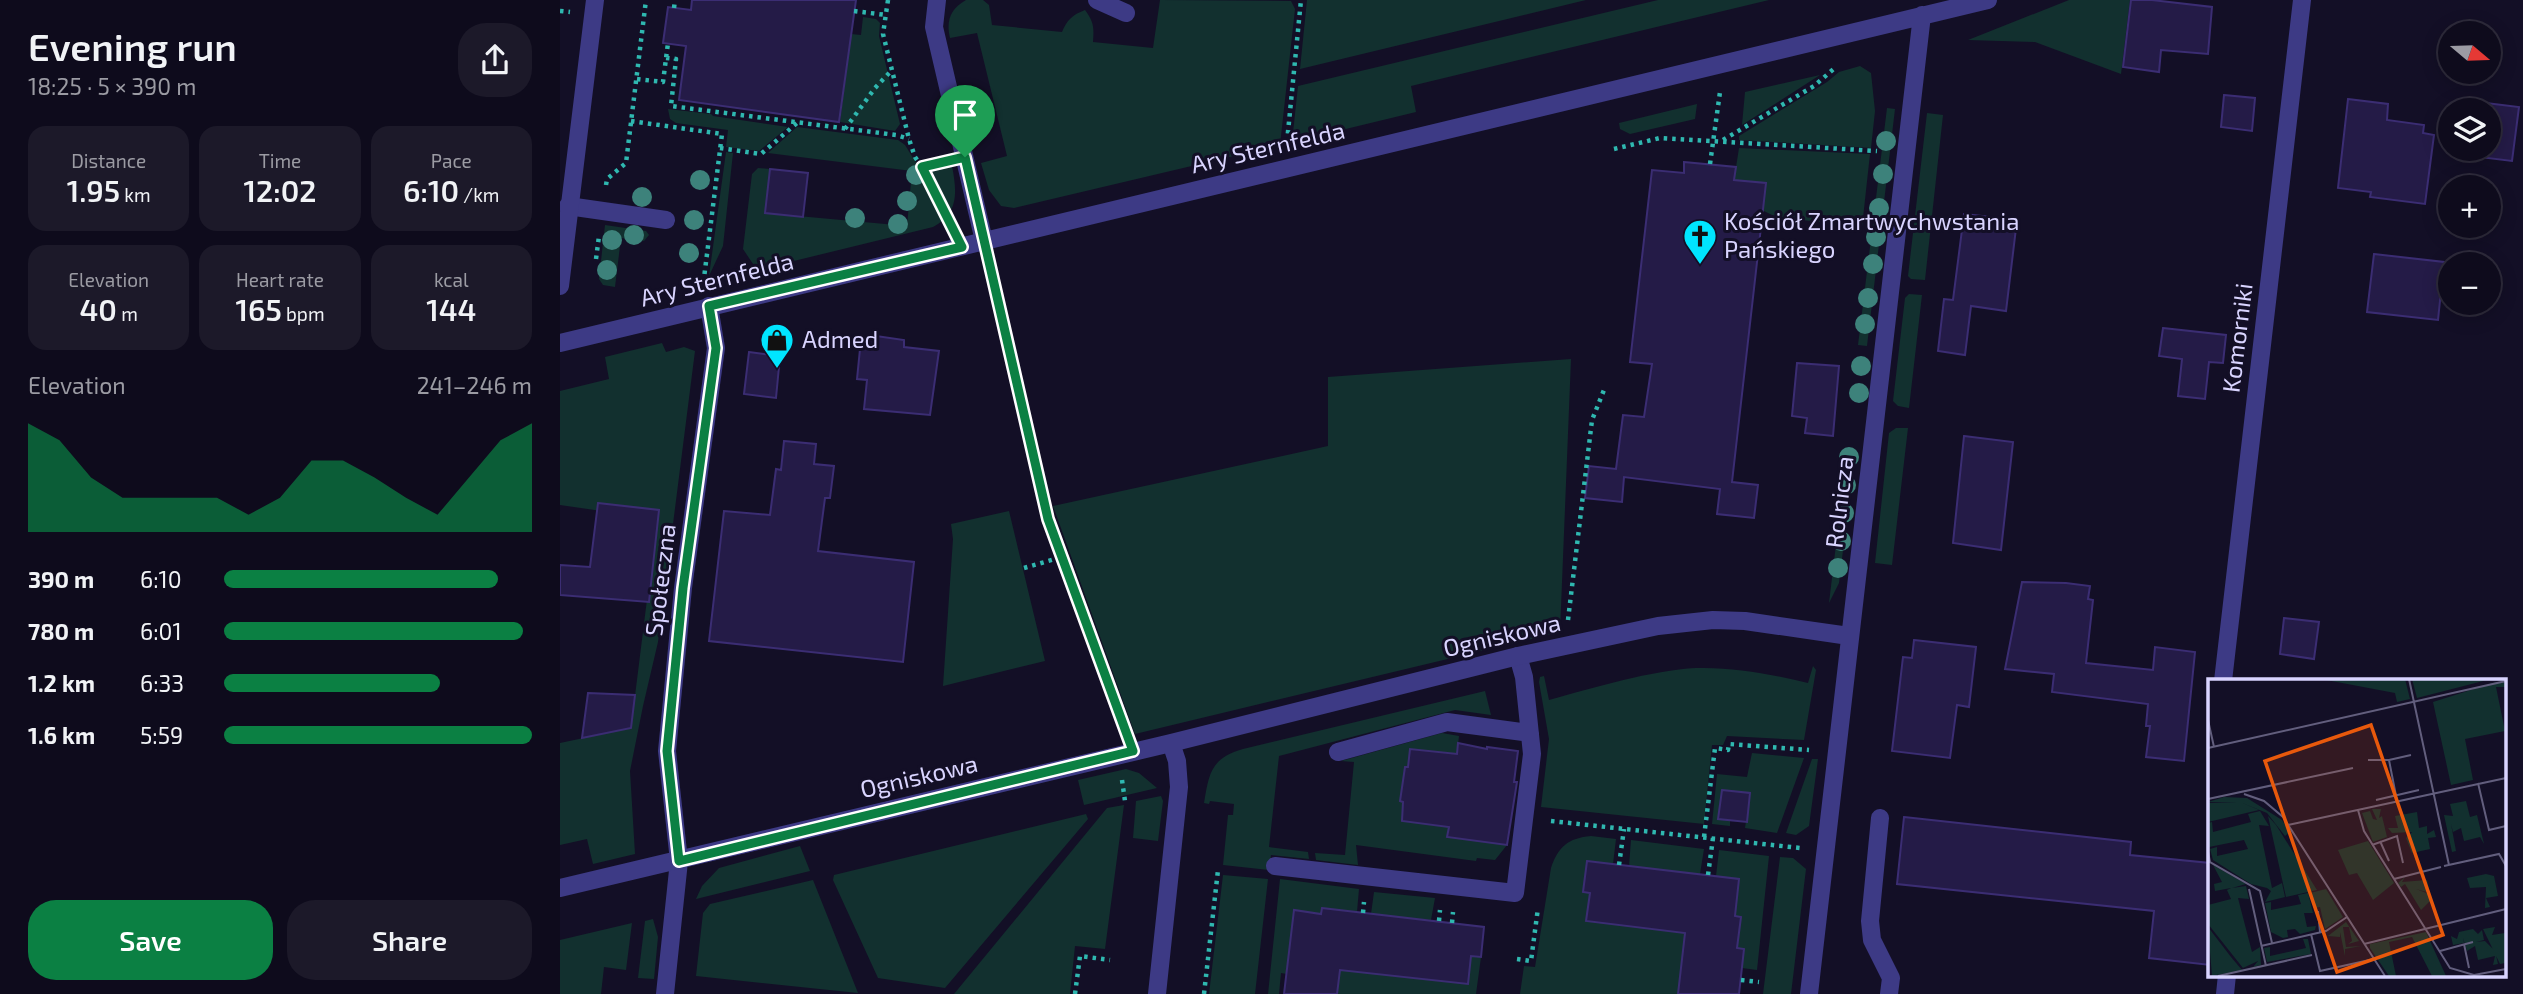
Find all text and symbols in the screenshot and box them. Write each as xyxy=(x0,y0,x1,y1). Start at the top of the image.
north arrow xyxy=(2438,21,2501,84)
map controls xyxy=(2438,21,2501,315)
text: Evening run xyxy=(28,23,237,69)
button: share xyxy=(458,23,532,97)
text: 18:25 · 5 × 390 m xyxy=(28,72,196,100)
pin xyxy=(935,85,995,157)
icon: arrive xyxy=(946,96,984,134)
button: layers xyxy=(2438,98,2501,161)
street label: Ary Sternfelda xyxy=(1188,115,1347,178)
text: Distance xyxy=(71,149,146,172)
text: Time xyxy=(259,149,301,172)
text: Pace xyxy=(431,149,472,172)
text: 1.95 xyxy=(67,172,120,208)
text: 12:02 xyxy=(244,172,316,208)
text: 6:10 xyxy=(403,172,459,208)
button: + xyxy=(2438,175,2501,238)
text: km xyxy=(120,183,151,206)
text: /km xyxy=(459,183,500,206)
place label: Kościół Zmartwychwstania Pańskiego xyxy=(1724,206,2019,263)
church icon: Kościół Zmartwychwstania Pańskiego xyxy=(1681,217,1719,266)
street label: Ary Sternfelda xyxy=(637,245,796,312)
button: − xyxy=(2438,252,2501,315)
text: Elevation xyxy=(68,268,149,291)
text: Heart rate xyxy=(236,268,324,291)
text: kcal xyxy=(434,268,469,291)
street label: Komorniki xyxy=(2215,282,2258,394)
text: 40 xyxy=(80,291,117,327)
text: 165 xyxy=(235,291,282,327)
text: 144 xyxy=(426,291,476,327)
text: m xyxy=(117,302,138,325)
text: bpm xyxy=(282,302,325,325)
shop icon: Admed xyxy=(758,321,796,370)
place label: Admed xyxy=(802,324,878,353)
text: Elevation xyxy=(28,371,126,399)
text: 241–246 m xyxy=(417,371,532,399)
street label: Rolnicza xyxy=(1818,454,1859,550)
street label: Społeczna xyxy=(638,522,681,638)
text: 390 m xyxy=(28,565,94,593)
text: 6:10 xyxy=(140,565,182,593)
street label: Ogniskowa xyxy=(1440,607,1563,662)
text: 780 m xyxy=(28,617,94,645)
text: 6:01 xyxy=(140,617,182,645)
text: 1.2 km xyxy=(28,669,95,697)
text: 6:33 xyxy=(140,669,184,697)
inset map xyxy=(2208,679,2506,976)
text: 1.6 km xyxy=(28,721,95,749)
text: 5:59 xyxy=(140,721,183,749)
street label: Ogniskowa xyxy=(857,748,980,803)
button: Save xyxy=(28,900,273,980)
button: Share xyxy=(287,900,532,980)

